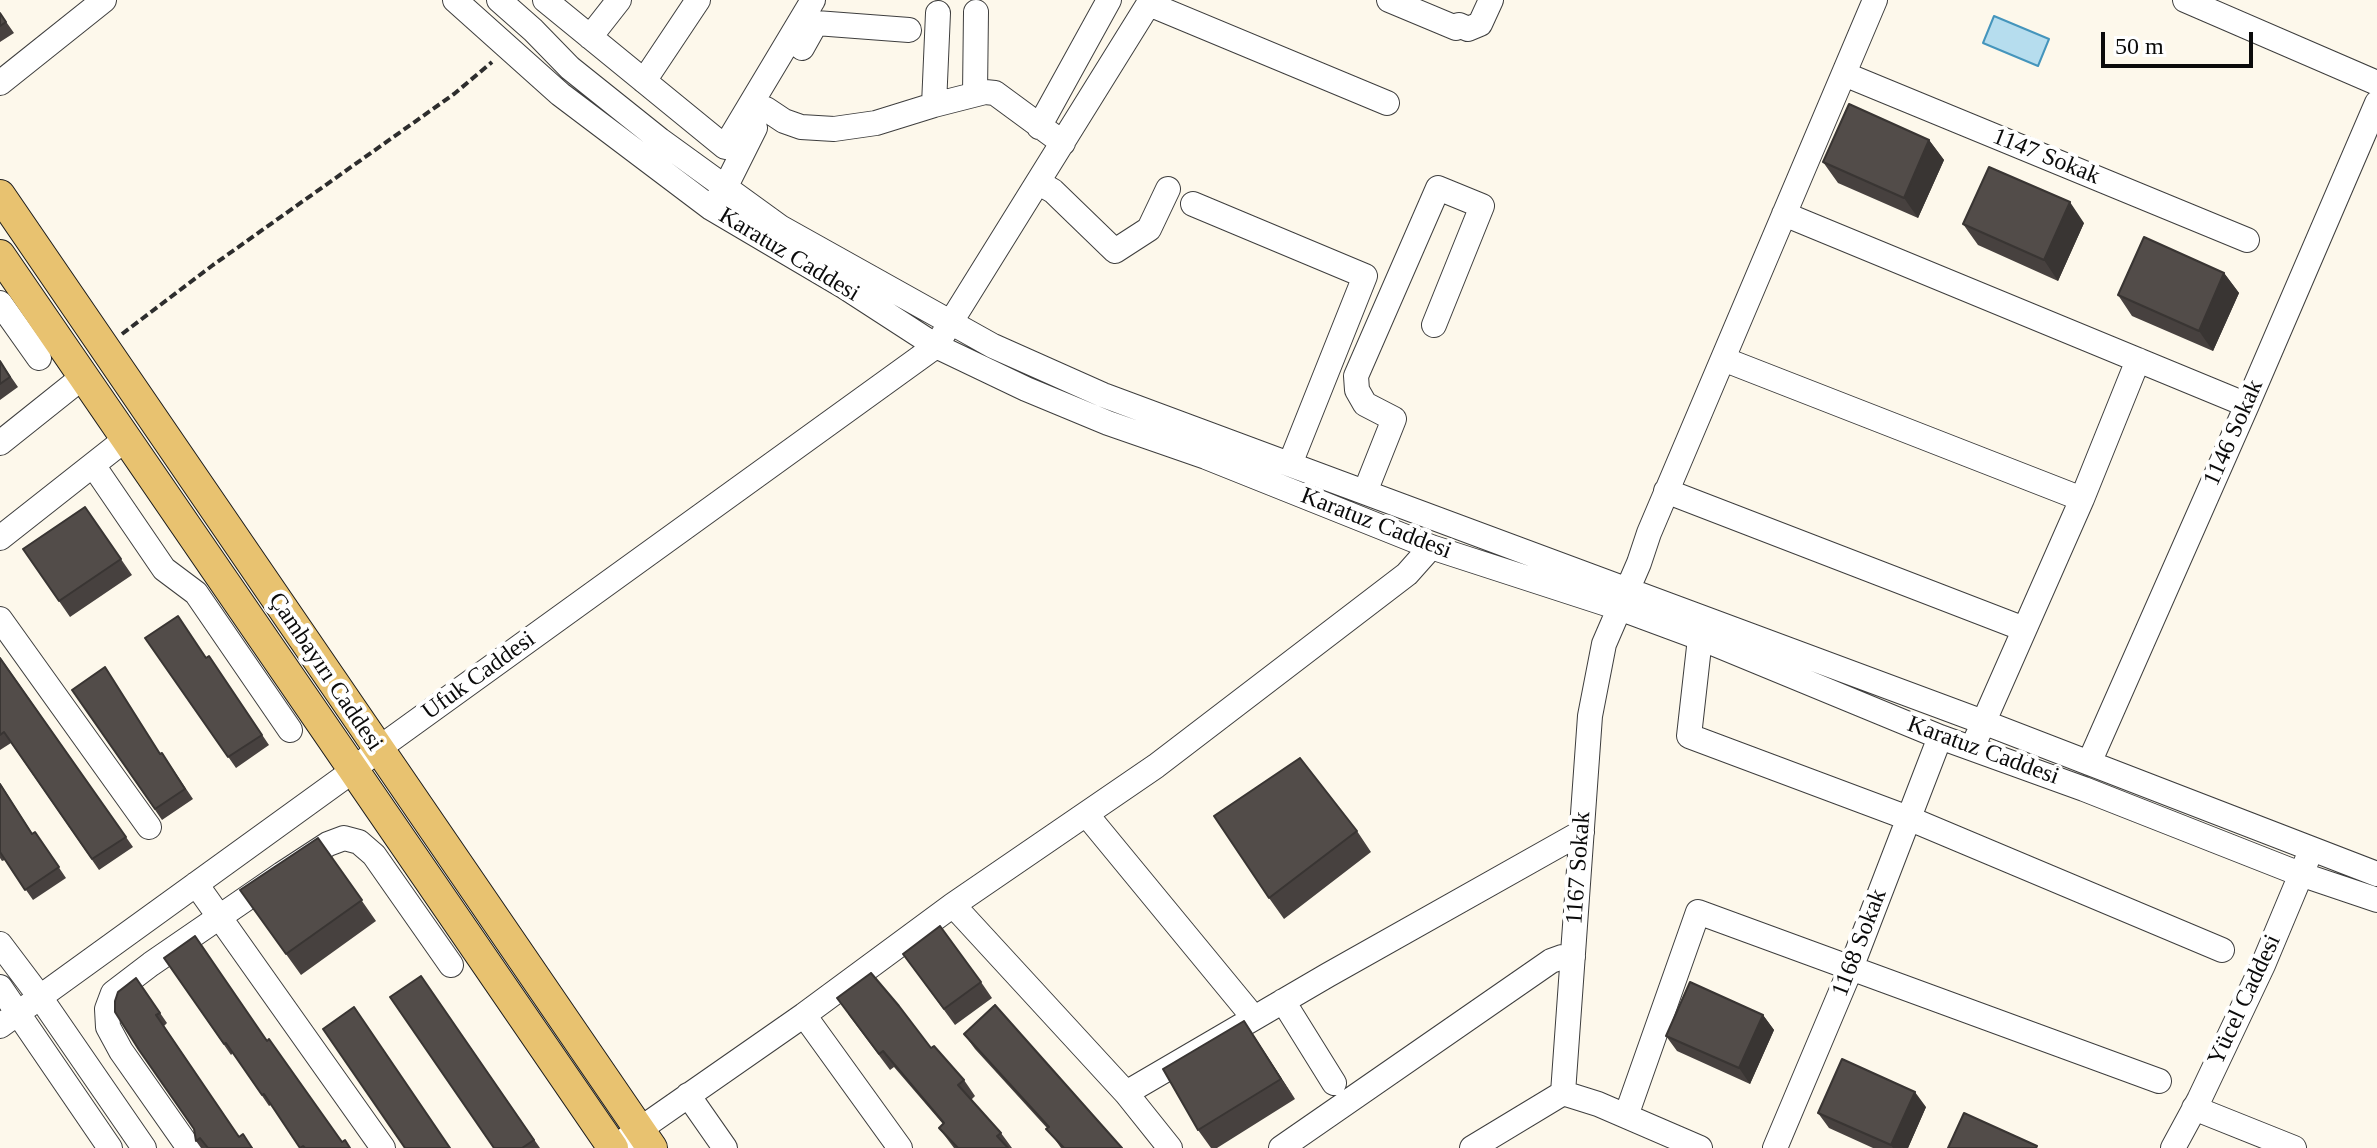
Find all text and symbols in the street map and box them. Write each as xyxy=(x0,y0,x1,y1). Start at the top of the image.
scale bar xyxy=(2105,16,2257,66)
text: 50 m xyxy=(2115,33,2164,59)
street label: 1147 Sokak xyxy=(1988,122,2104,192)
street label: Karatuz Caddesi xyxy=(713,202,865,308)
street label: 1146 Sokak xyxy=(2198,375,2270,491)
street label: Karatuz Caddesi xyxy=(1296,482,1456,566)
street label: Çambayırı Caddesi xyxy=(261,587,389,757)
street label: Ufuk Caddesi xyxy=(417,625,541,727)
street label: Karatuz Caddesi xyxy=(1903,710,2063,792)
street label: 1167 Sokak xyxy=(1561,811,1597,925)
street label: 1168 Sokak xyxy=(1826,885,1894,1001)
street label: Yücel Caddesi xyxy=(2202,930,2288,1070)

